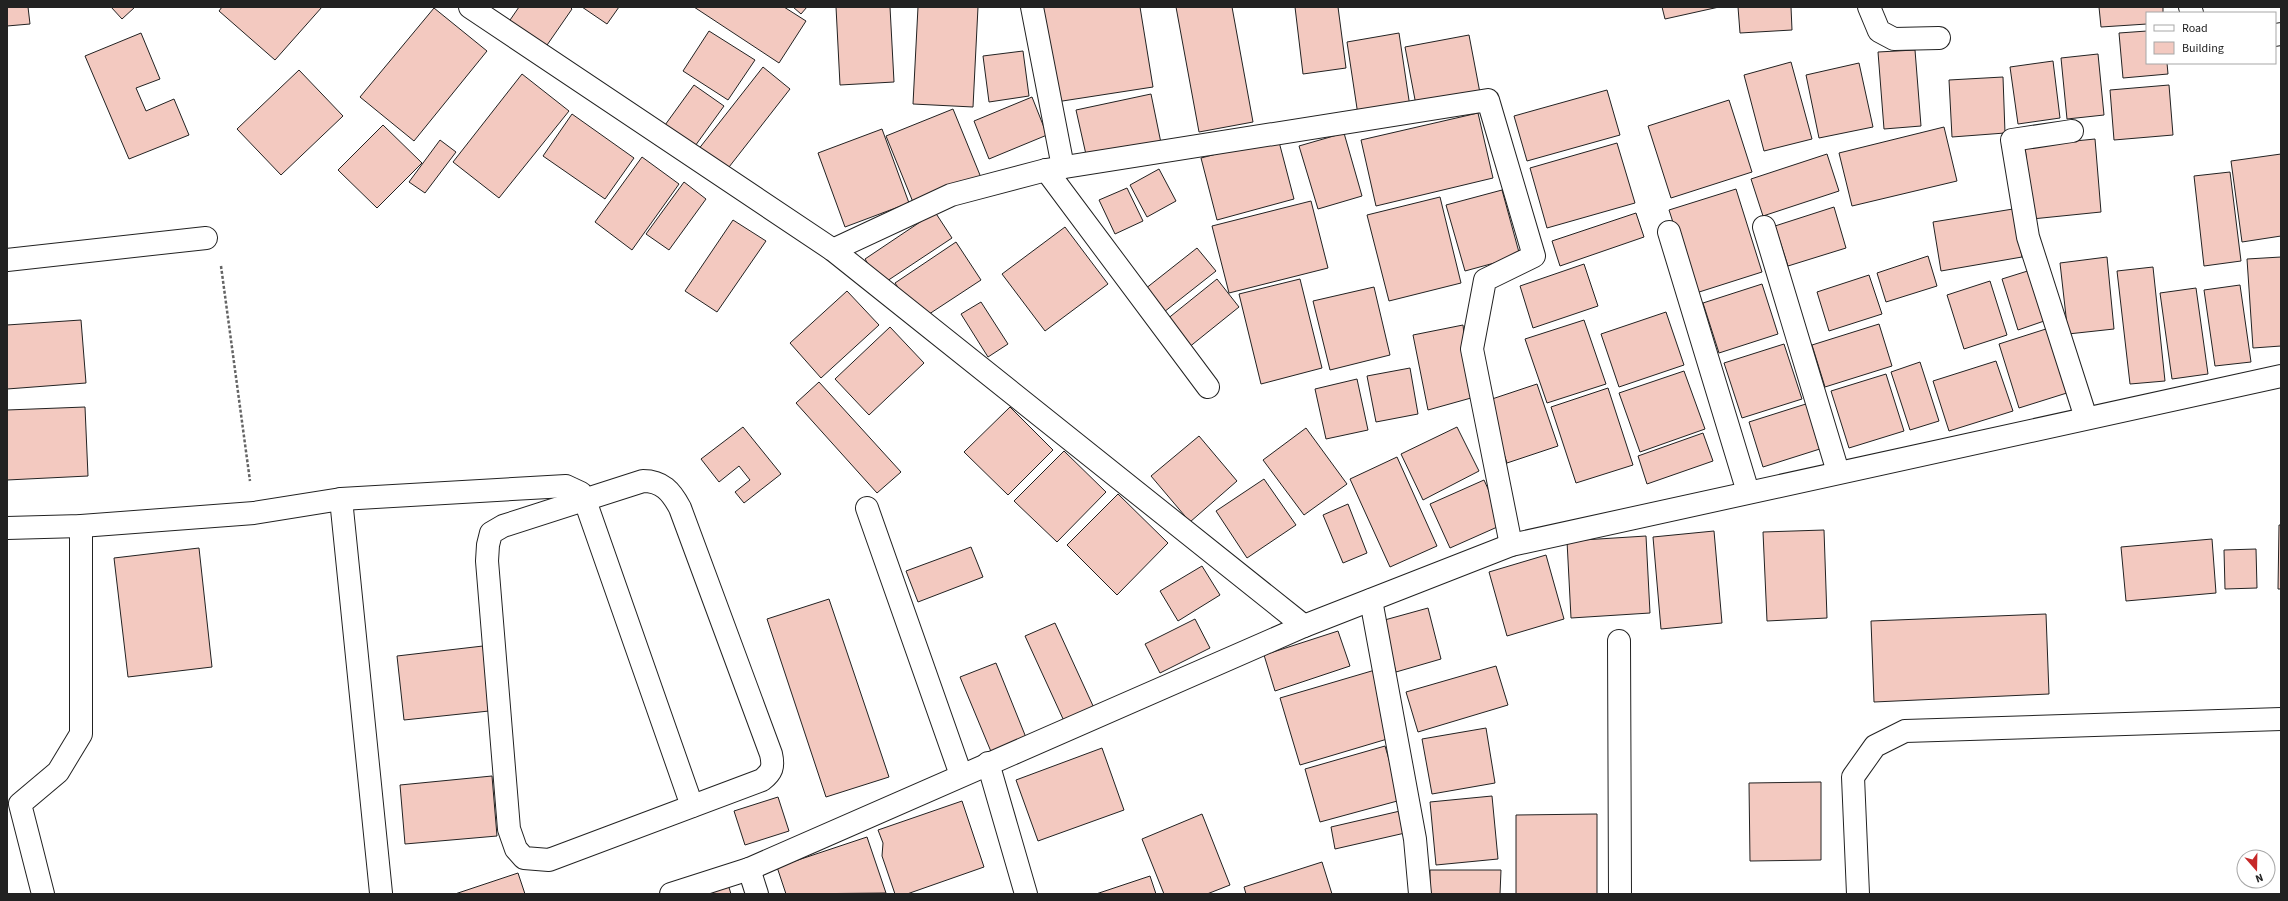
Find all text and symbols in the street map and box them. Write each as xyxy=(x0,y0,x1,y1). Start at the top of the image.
legend xyxy=(2146,12,2276,64)
text: Road xyxy=(2182,20,2208,37)
text: Building xyxy=(2182,40,2224,57)
north arrow xyxy=(2236,849,2276,889)
text: N xyxy=(2253,870,2265,886)

